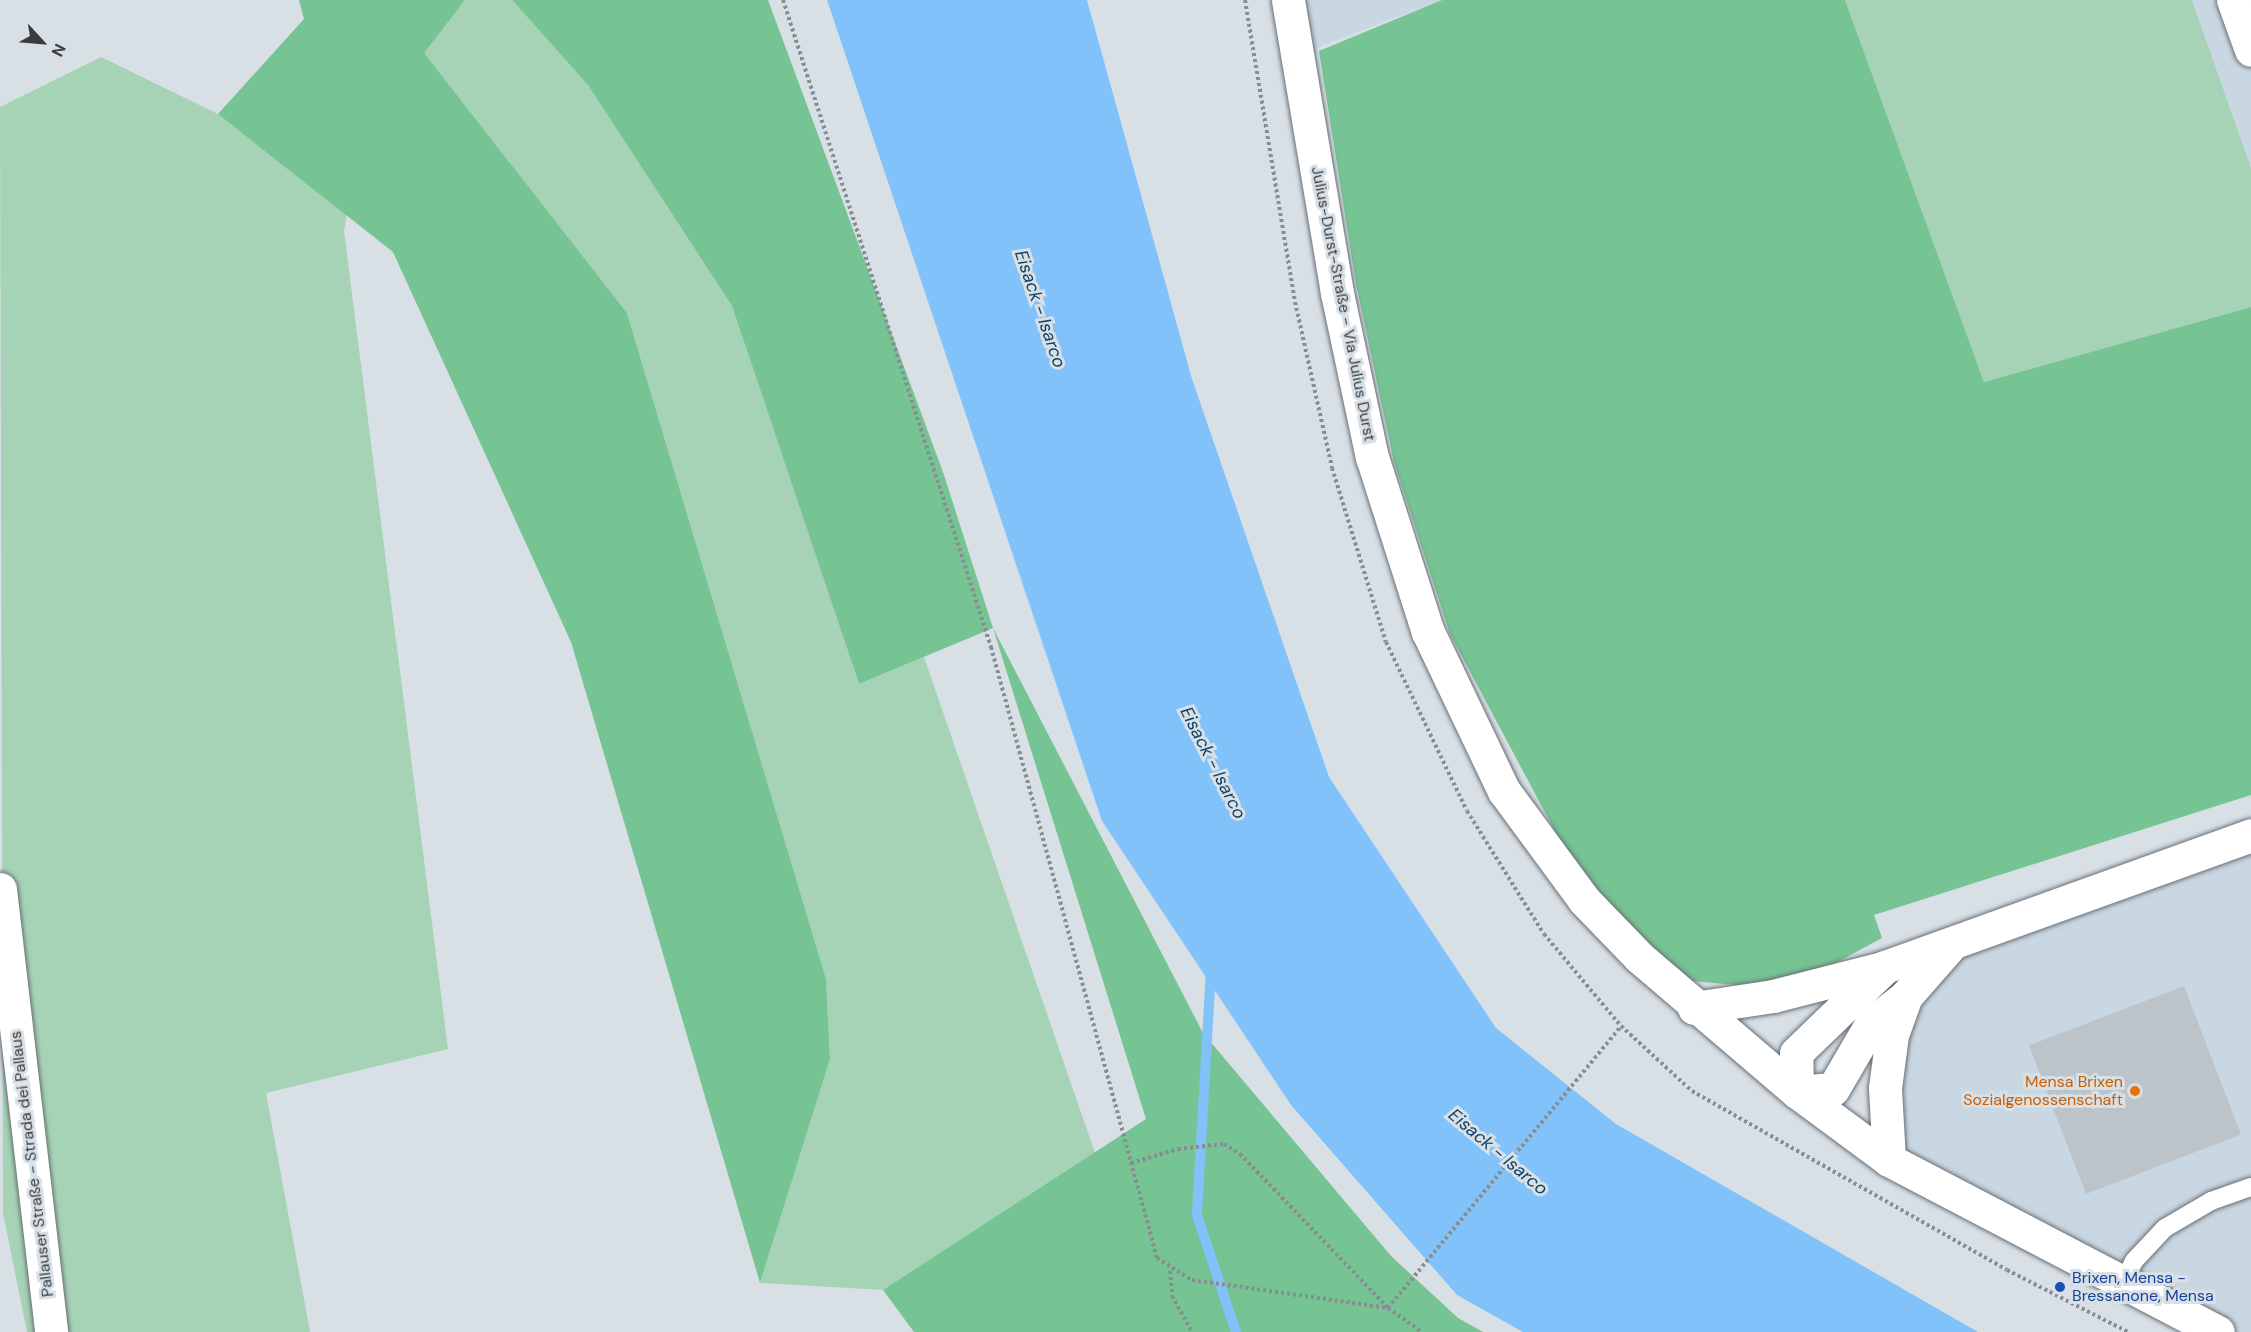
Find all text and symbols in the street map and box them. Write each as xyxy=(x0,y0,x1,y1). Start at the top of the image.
north arrow xyxy=(12,12,72,72)
text: N xyxy=(47,40,71,60)
street label: Julius-Durst-Straße - Via Julius Durst xyxy=(1307,165,1379,443)
water label: Eisack - Isarco xyxy=(1010,247,1070,371)
water label: Eisack - Isarco xyxy=(1175,703,1251,823)
street label: Pallauser Straße - Strada dei Pallaus xyxy=(6,1030,58,1298)
place label: Mensa Brixen Sozialgenossenschaft xyxy=(1963,1072,2123,1110)
marker: Mensa Brixen Sozialgenossenschaft xyxy=(2128,1084,2142,1098)
water label: Eisack - Isarco xyxy=(1444,1104,1552,1200)
place label: Brixen, Mensa - Bressanone, Mensa xyxy=(2072,1268,2214,1306)
marker: Brixen, Mensa - Bressanone, Mensa xyxy=(2053,1280,2067,1294)

